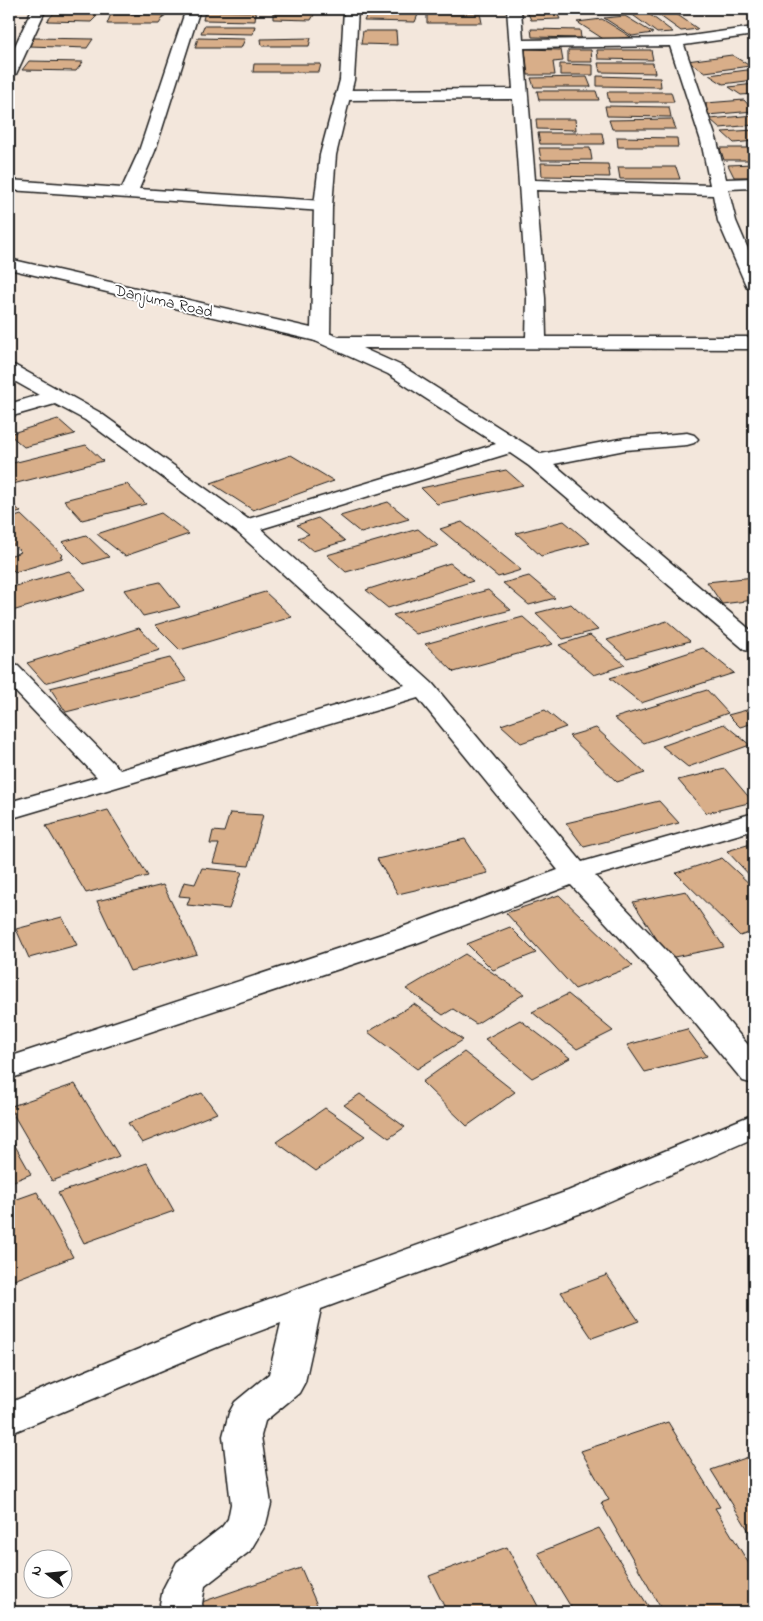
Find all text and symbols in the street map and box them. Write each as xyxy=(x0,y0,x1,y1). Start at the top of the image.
street label: Danjuma Road xyxy=(111,279,215,325)
north arrow xyxy=(22,1548,72,1598)
text: N xyxy=(26,1563,48,1578)

